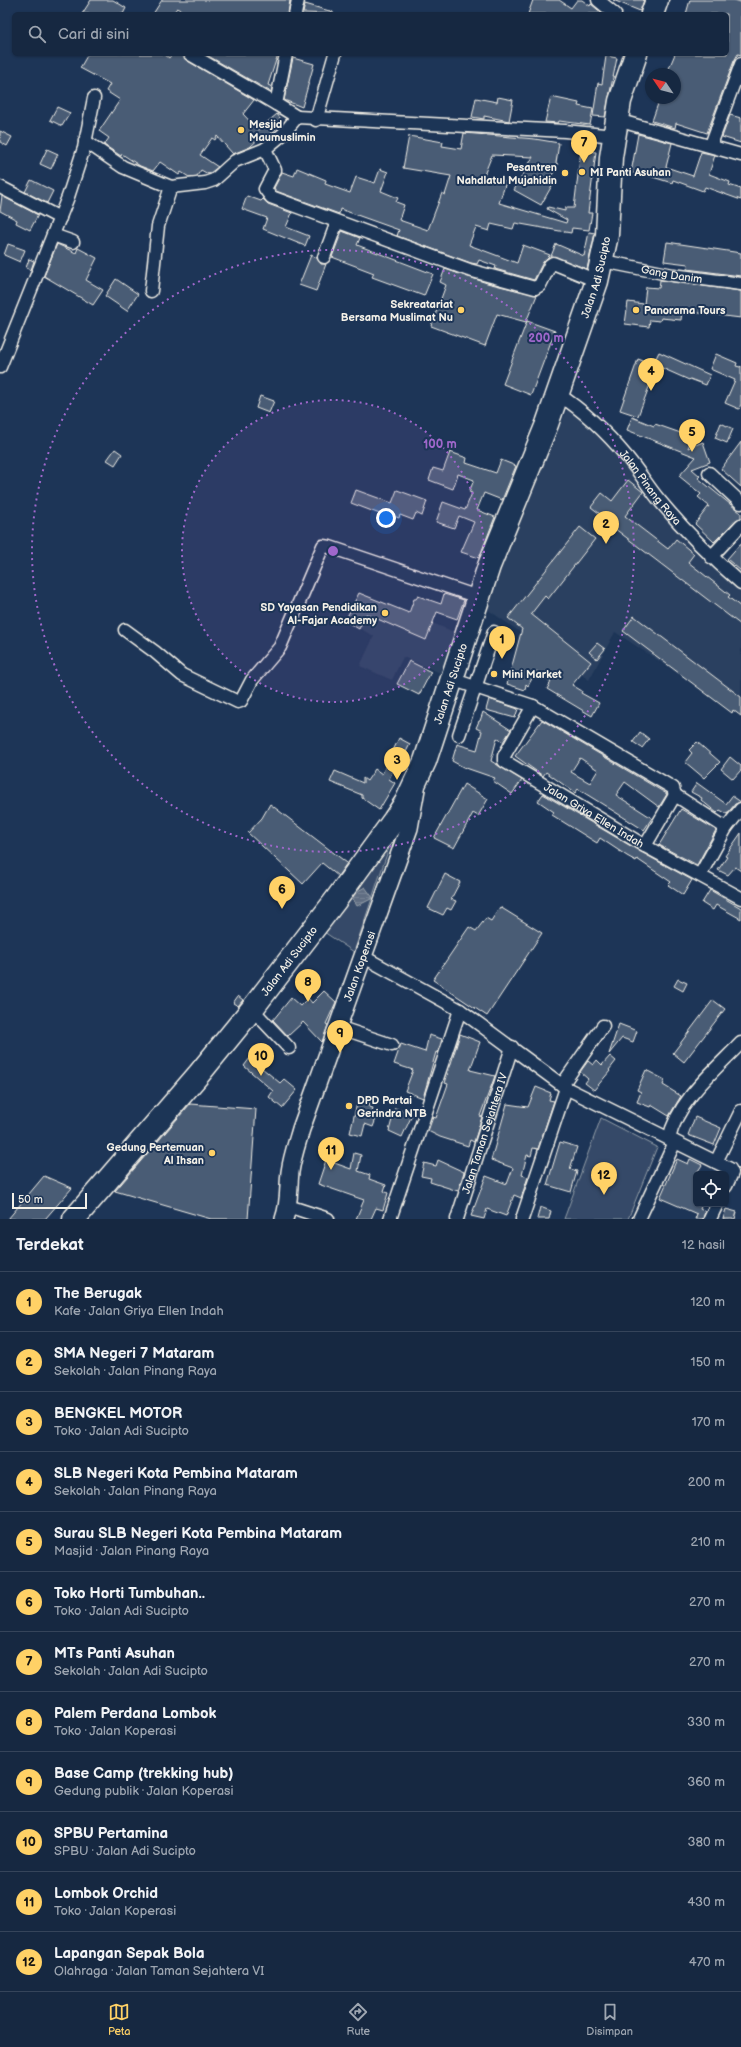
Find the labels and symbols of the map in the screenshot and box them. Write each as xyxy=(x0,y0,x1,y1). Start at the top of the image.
north arrow xyxy=(645,68,681,104)
place label: Mesjid Maumuslimin xyxy=(249,118,316,144)
marker: Mesjid Maumuslimin xyxy=(236,125,246,135)
pin: 7 xyxy=(571,130,597,163)
place label: Pesantren Nahdlatul Mujahidin xyxy=(456,161,557,187)
place label: MI Panti Asuhan xyxy=(590,166,671,179)
marker: MI Panti Asuhan xyxy=(577,167,587,177)
marker: Pesantren Nahdlatul Mujahidin xyxy=(560,168,570,178)
street label: Jalan Adi Sucipto xyxy=(578,235,613,320)
street label: Gang Danim xyxy=(640,262,703,285)
place label: Sekreatariat Bersama Muslimat Nu xyxy=(341,298,453,324)
place label: Panorama Tours xyxy=(644,304,726,317)
marker: Sekreatariat Bersama Muslimat Nu xyxy=(456,305,466,315)
marker: Panorama Tours xyxy=(631,305,641,315)
text: 200 m xyxy=(528,331,564,346)
pin: 4 xyxy=(638,358,664,391)
pin: 5 xyxy=(679,419,705,452)
text: 100 m xyxy=(423,437,457,452)
street label: Jalan Pinang Raya xyxy=(617,447,684,527)
your location xyxy=(376,508,396,528)
pin: 2 xyxy=(593,511,619,544)
centre of rings xyxy=(326,544,340,558)
place label: SD Yayasan Pendidikan Al-Fajar Academy xyxy=(261,601,377,627)
marker: SD Yayasan Pendidikan Al-Fajar Academy xyxy=(380,608,390,618)
pin: 1 xyxy=(489,626,515,659)
street label: Jalan Adi Sucipto xyxy=(431,641,470,726)
place label: Mini Market xyxy=(502,668,562,681)
marker: Mini Market xyxy=(489,669,499,679)
pin: 3 xyxy=(384,747,410,780)
street label: Jalan Griya Ellen Indah xyxy=(542,780,646,850)
pin: 6 xyxy=(269,876,295,909)
street label: Jalan Adi Sucipto xyxy=(258,923,320,998)
street label: Jalan Koperasi xyxy=(341,929,378,1003)
pin: 8 xyxy=(295,969,321,1002)
pin: 9 xyxy=(327,1020,353,1053)
pin: 10 xyxy=(248,1043,274,1076)
street label: Jalan Taman Sejahtera IV xyxy=(459,1071,510,1195)
place label: DPD Partai Gerindra NTB xyxy=(357,1094,427,1120)
marker: DPD Partai Gerindra NTB xyxy=(344,1101,354,1111)
pin: 11 xyxy=(318,1137,344,1170)
place label: Gedung Pertemuan Al Ihsan xyxy=(107,1141,204,1167)
marker: Gedung Pertemuan Al Ihsan xyxy=(207,1148,217,1158)
pin: 12 xyxy=(591,1162,617,1195)
scale bar xyxy=(12,1191,87,1210)

